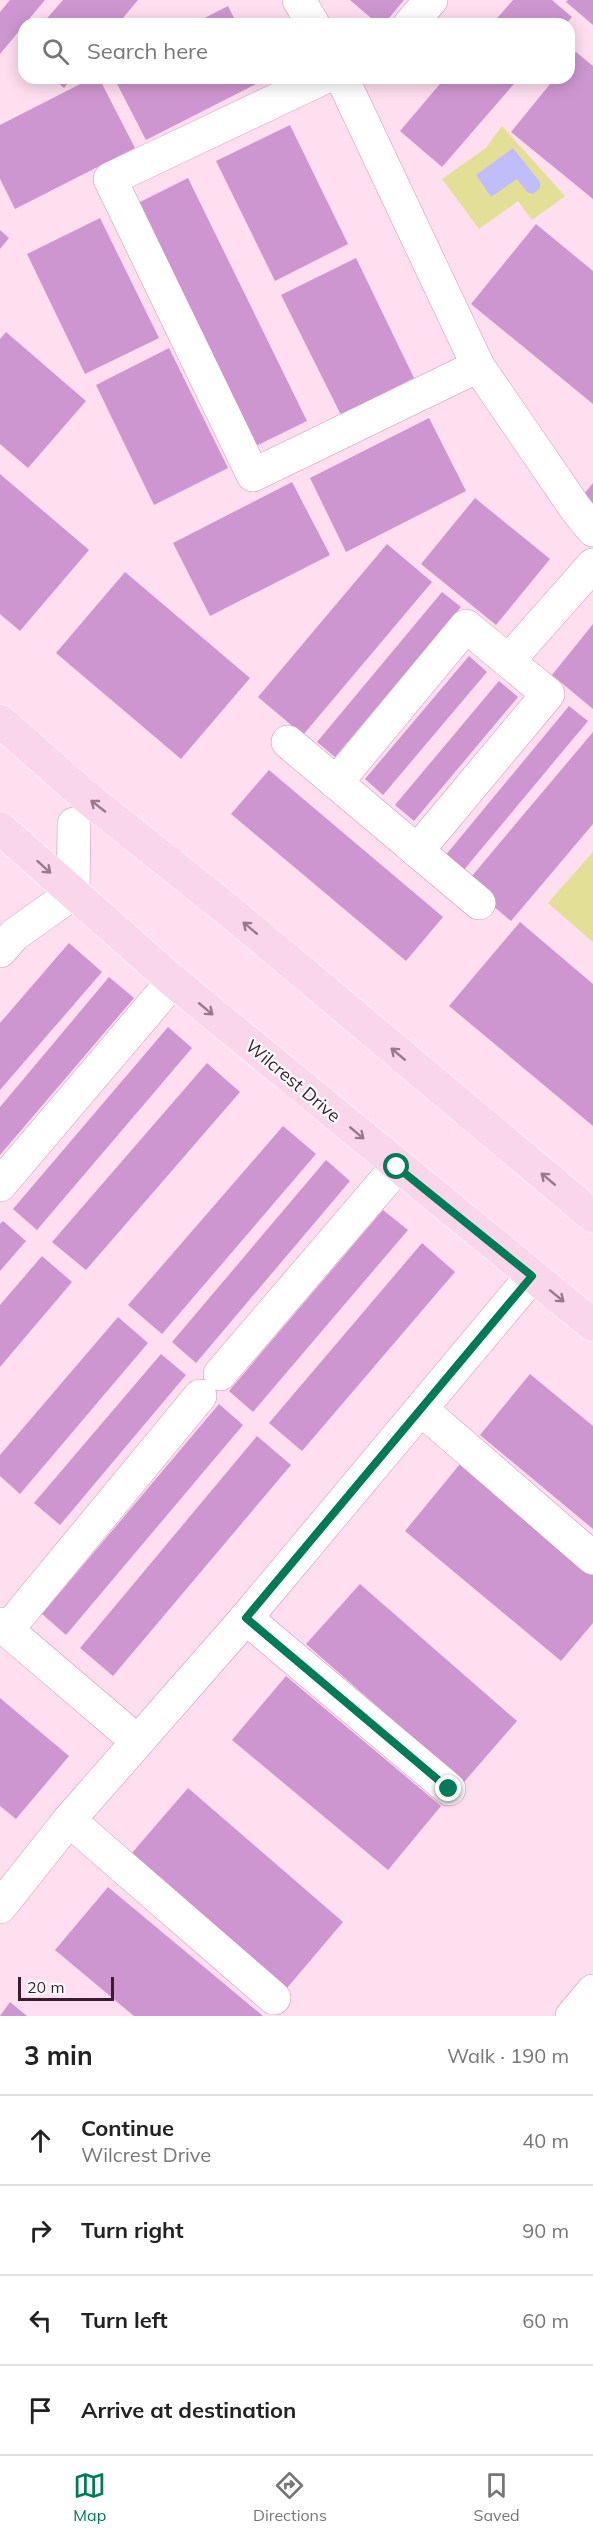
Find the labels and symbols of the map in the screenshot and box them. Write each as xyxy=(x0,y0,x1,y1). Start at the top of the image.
one-way arrow xyxy=(90,799,106,812)
one-way arrow xyxy=(36,860,51,874)
one-way arrow xyxy=(242,921,258,934)
one-way arrow xyxy=(198,1002,213,1016)
street label: Wilcrest Drive xyxy=(241,1034,346,1127)
one-way arrow xyxy=(391,1047,406,1061)
one-way arrow xyxy=(348,1127,364,1140)
route start xyxy=(383,1153,409,1179)
one-way arrow xyxy=(541,1172,556,1186)
one-way arrow xyxy=(549,1289,564,1303)
route end xyxy=(435,1775,461,1801)
scale bar xyxy=(18,1974,114,2002)

